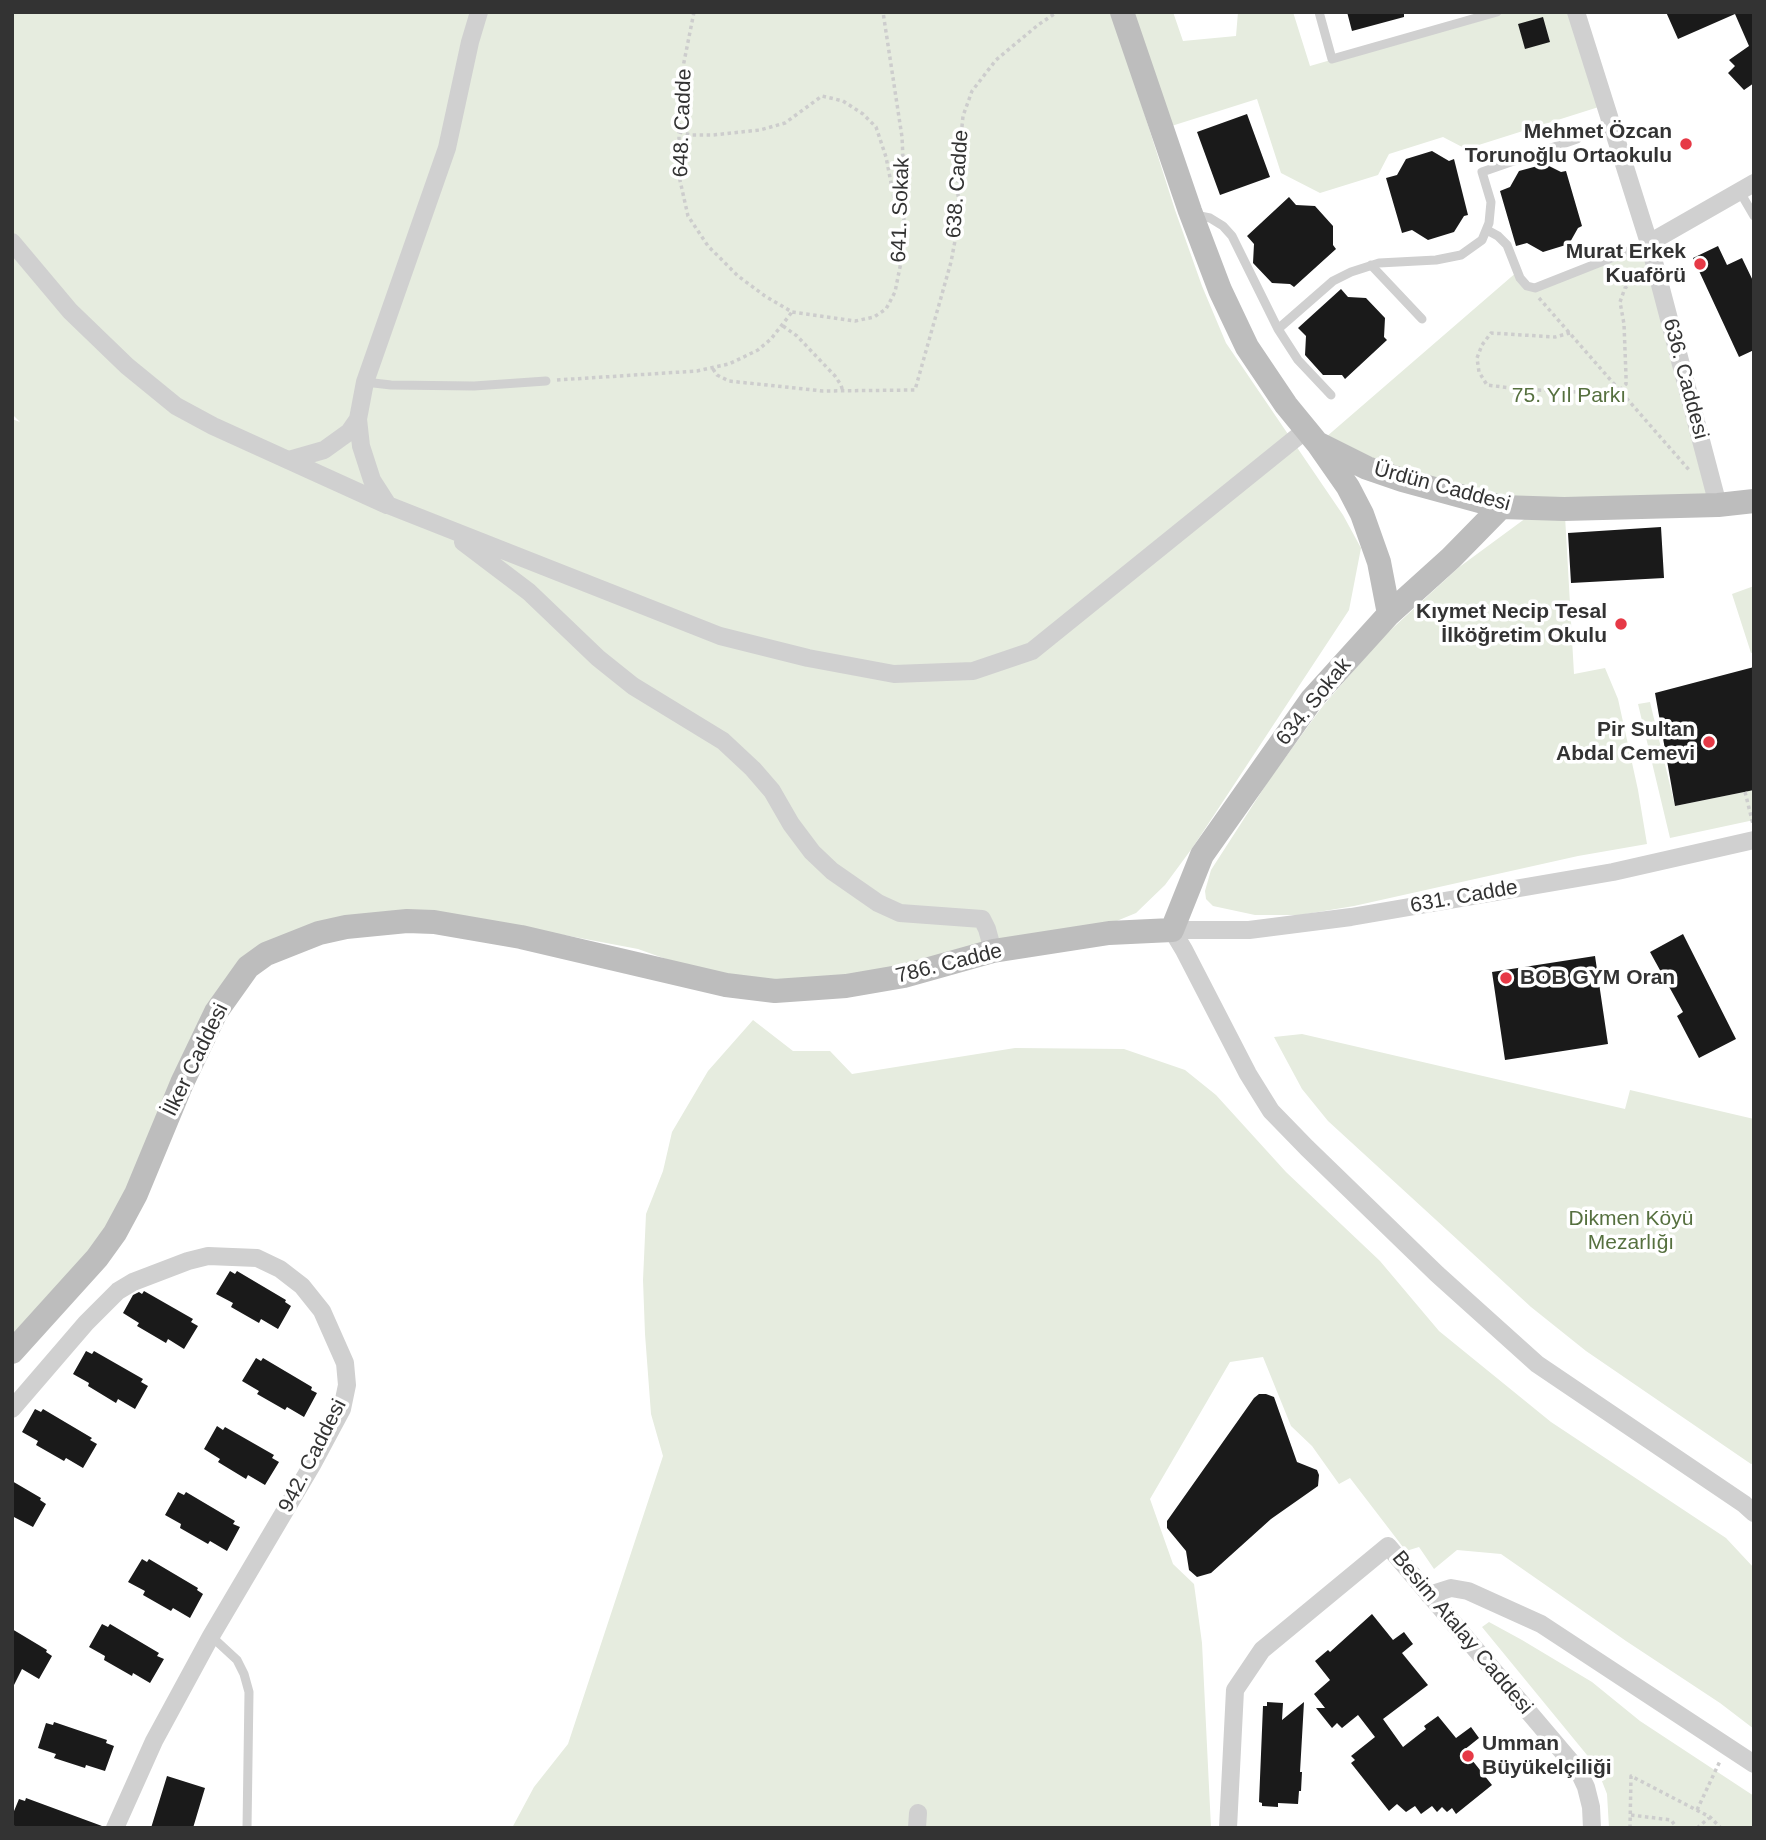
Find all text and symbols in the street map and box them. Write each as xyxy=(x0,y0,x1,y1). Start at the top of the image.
street label: 648. Cadde xyxy=(669,68,697,178)
place label: Mehmet Özcan Torunoğlu Ortaokulu xyxy=(1465,119,1672,169)
street label: 638. Cadde xyxy=(942,129,974,239)
marker: Mehmet Özcan Torunoğlu Ortaokulu xyxy=(1678,136,1694,152)
street label: 641. Sokak xyxy=(887,157,915,263)
place label: Murat Erkek Kuaförü xyxy=(1566,239,1686,289)
marker: Murat Erkek Kuaförü xyxy=(1692,256,1708,272)
street label: 636. Caddesi xyxy=(1657,316,1713,442)
park label: 75. Yıl Parkı xyxy=(1512,383,1626,409)
street label: Ürdün Caddesi xyxy=(1371,457,1513,517)
place label: Kıymet Necip Tesal İlköğretim Okulu xyxy=(1416,599,1607,649)
marker: Kıymet Necip Tesal İlköğretim Okulu xyxy=(1613,616,1629,632)
street label: 634. Sokak xyxy=(1271,653,1357,751)
place label: Pir Sultan Abdal Cemevi xyxy=(1556,717,1695,767)
marker: Pir Sultan Abdal Cemevi xyxy=(1701,734,1717,750)
street label: 631. Cadde xyxy=(1408,875,1520,919)
street label: 786. Cadde xyxy=(893,939,1005,989)
place label: BOB GYM Oran xyxy=(1520,965,1675,991)
marker: BOB GYM Oran xyxy=(1498,970,1514,986)
street label: İlker Caddesi xyxy=(158,999,234,1121)
park label: Dikmen Köyü Mezarlığı xyxy=(1569,1206,1693,1256)
street label: 942. Caddesi xyxy=(274,1395,352,1517)
street label: Besim Atalay Caddesi xyxy=(1386,1546,1538,1720)
place label: Umman Büyükelçiliği xyxy=(1482,1731,1612,1781)
marker: Umman Büyükelçiliği xyxy=(1460,1748,1476,1764)

